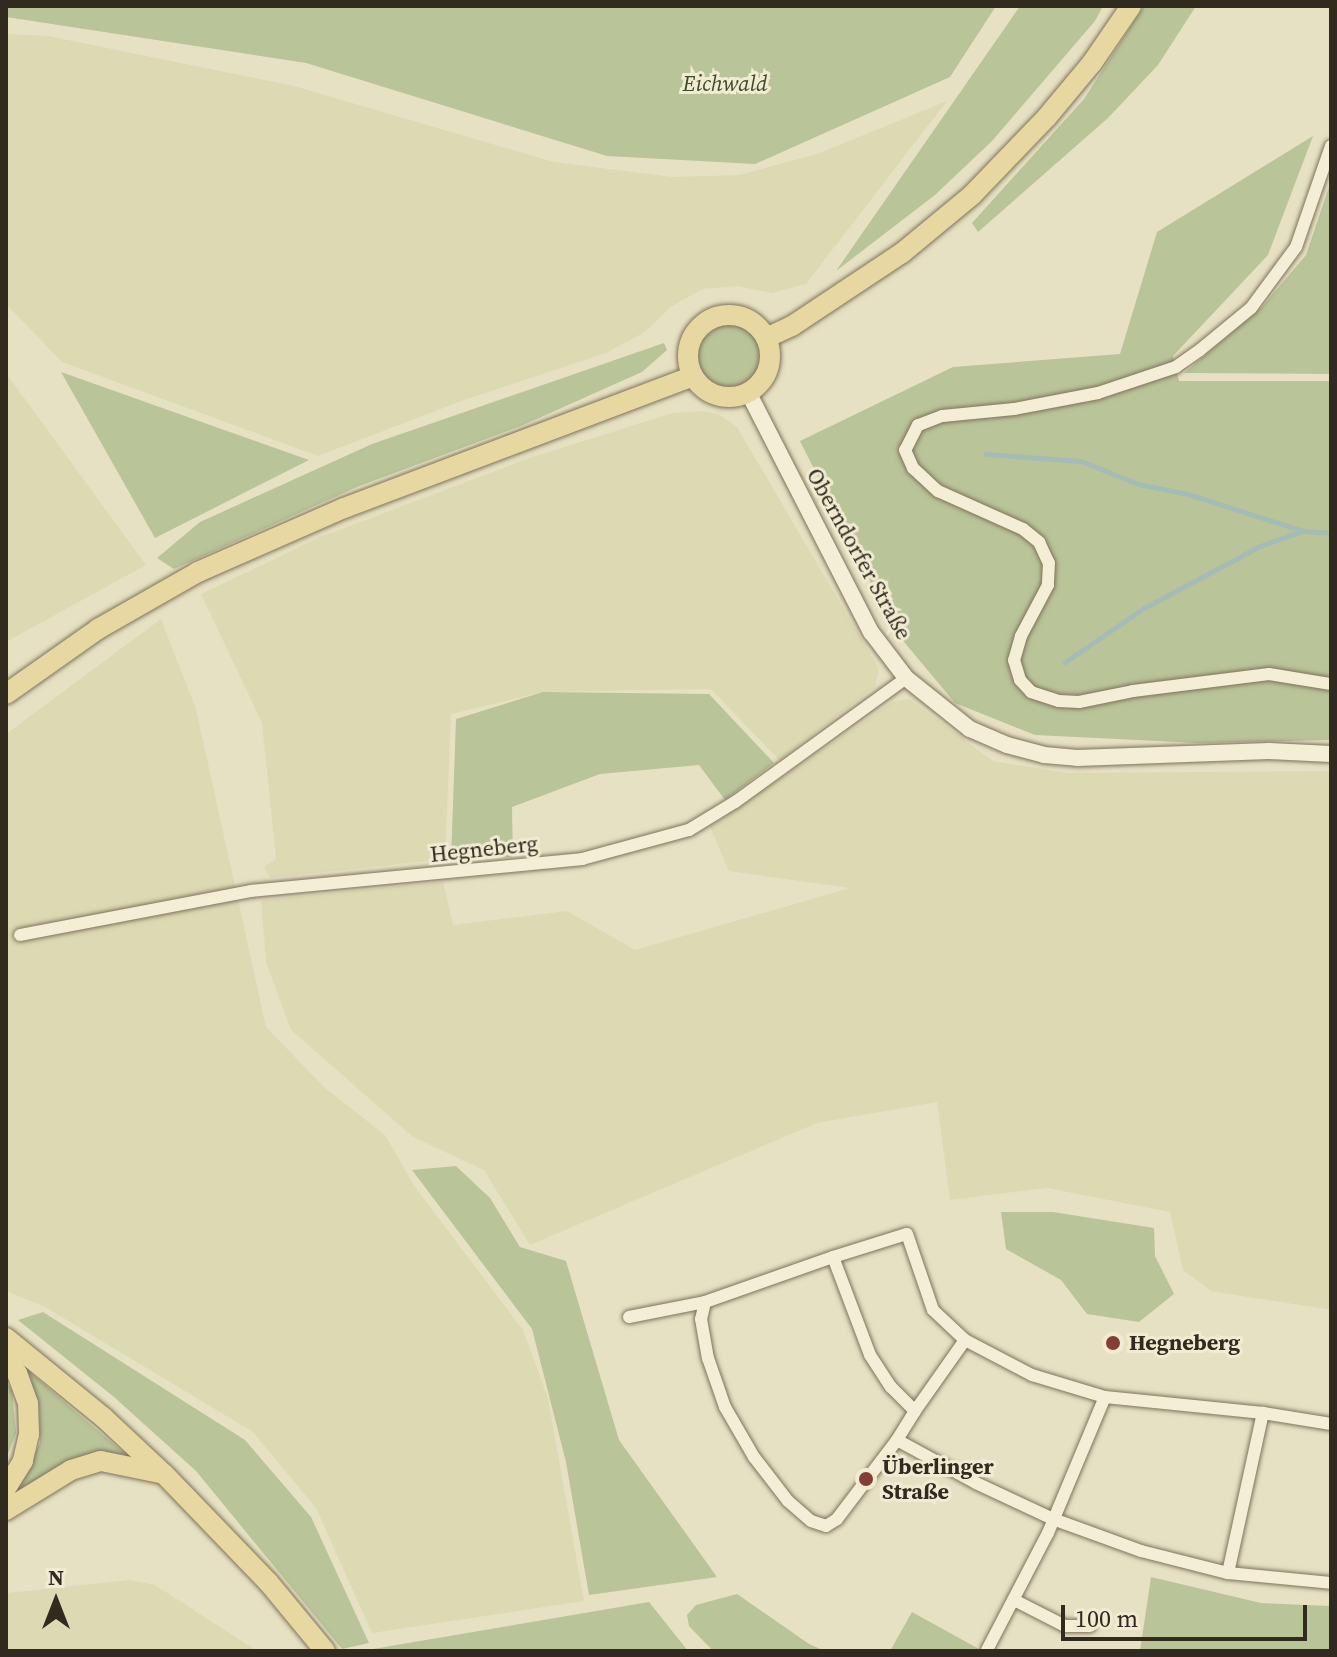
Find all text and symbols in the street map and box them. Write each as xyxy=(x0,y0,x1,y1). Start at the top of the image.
park label: Eichwald xyxy=(683,71,767,97)
street label: Oberndorfer Straße xyxy=(801,464,917,644)
street label: Hegneberg xyxy=(429,830,539,868)
place label: Hegneberg xyxy=(1129,1330,1240,1356)
marker: Hegneberg xyxy=(1104,1334,1122,1352)
place label: Überlinger Straße xyxy=(882,1453,994,1504)
marker: Überlinger Straße xyxy=(857,1470,875,1488)
north arrow xyxy=(16,1561,96,1641)
text: N xyxy=(48,1562,64,1592)
scale bar xyxy=(1065,1589,1311,1639)
text: 100 m xyxy=(1075,1602,1138,1635)

